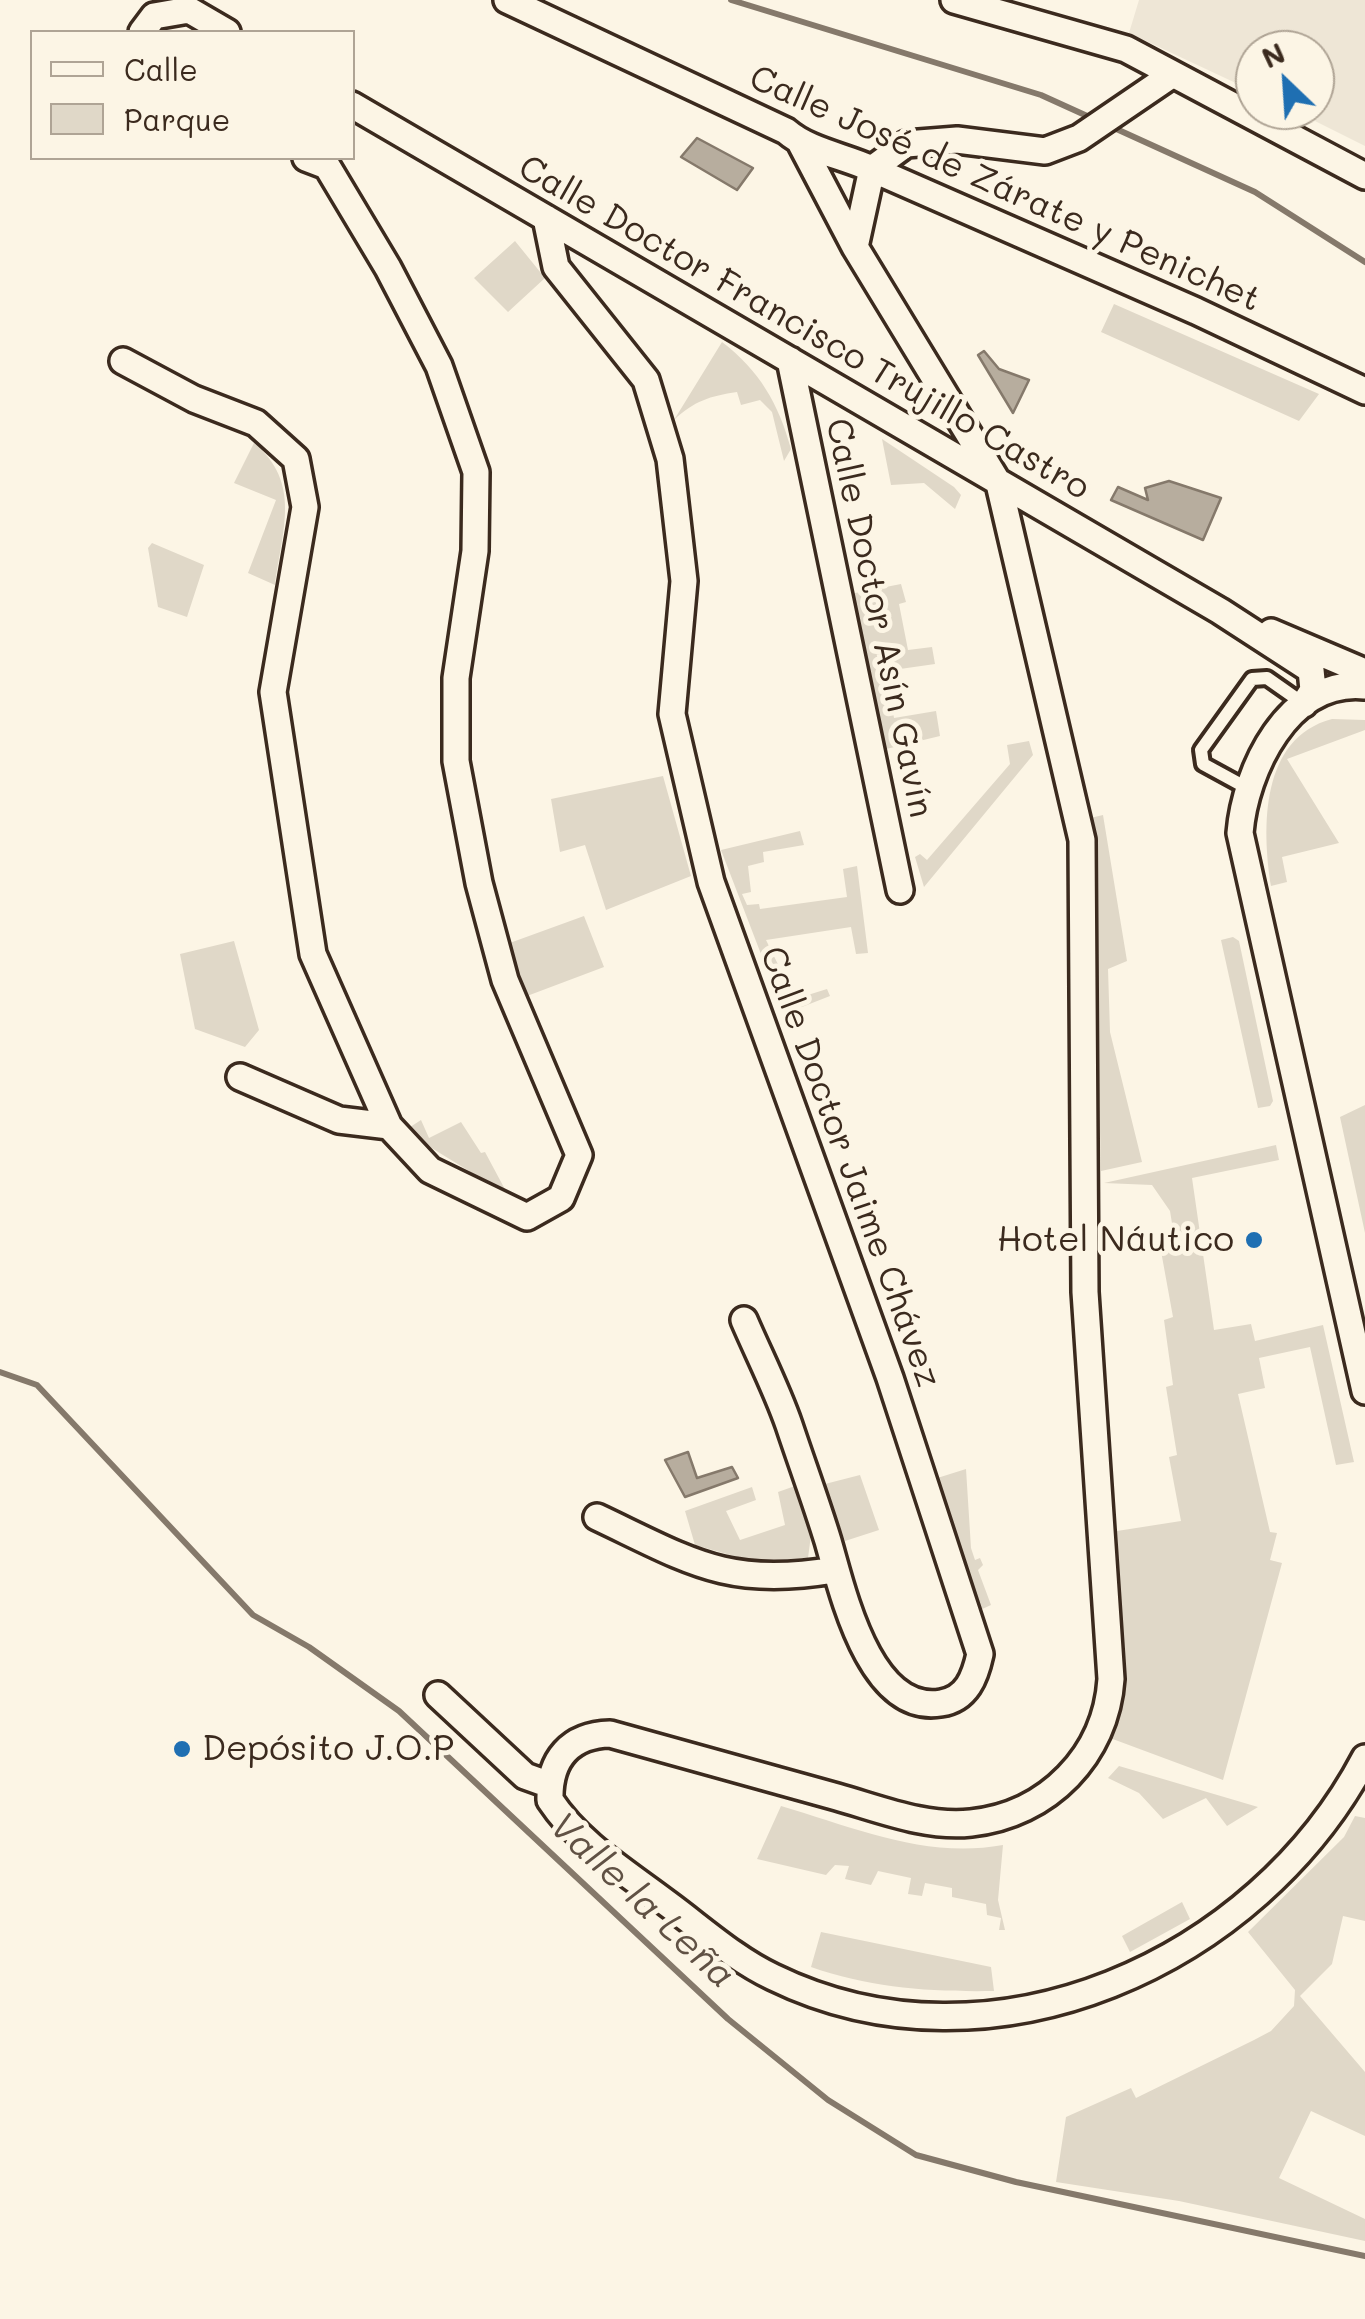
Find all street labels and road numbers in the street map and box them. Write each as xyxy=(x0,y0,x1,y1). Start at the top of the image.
street label: Calle José de Zárate y Penichet xyxy=(743,57,1267,321)
street label: Calle Doctor Francisco Trujillo Castro xyxy=(511,147,1097,509)
street label: Calle Doctor Asín Gavín xyxy=(816,415,942,821)
street label: Calle Doctor Jaime Chávez xyxy=(751,941,949,1393)

